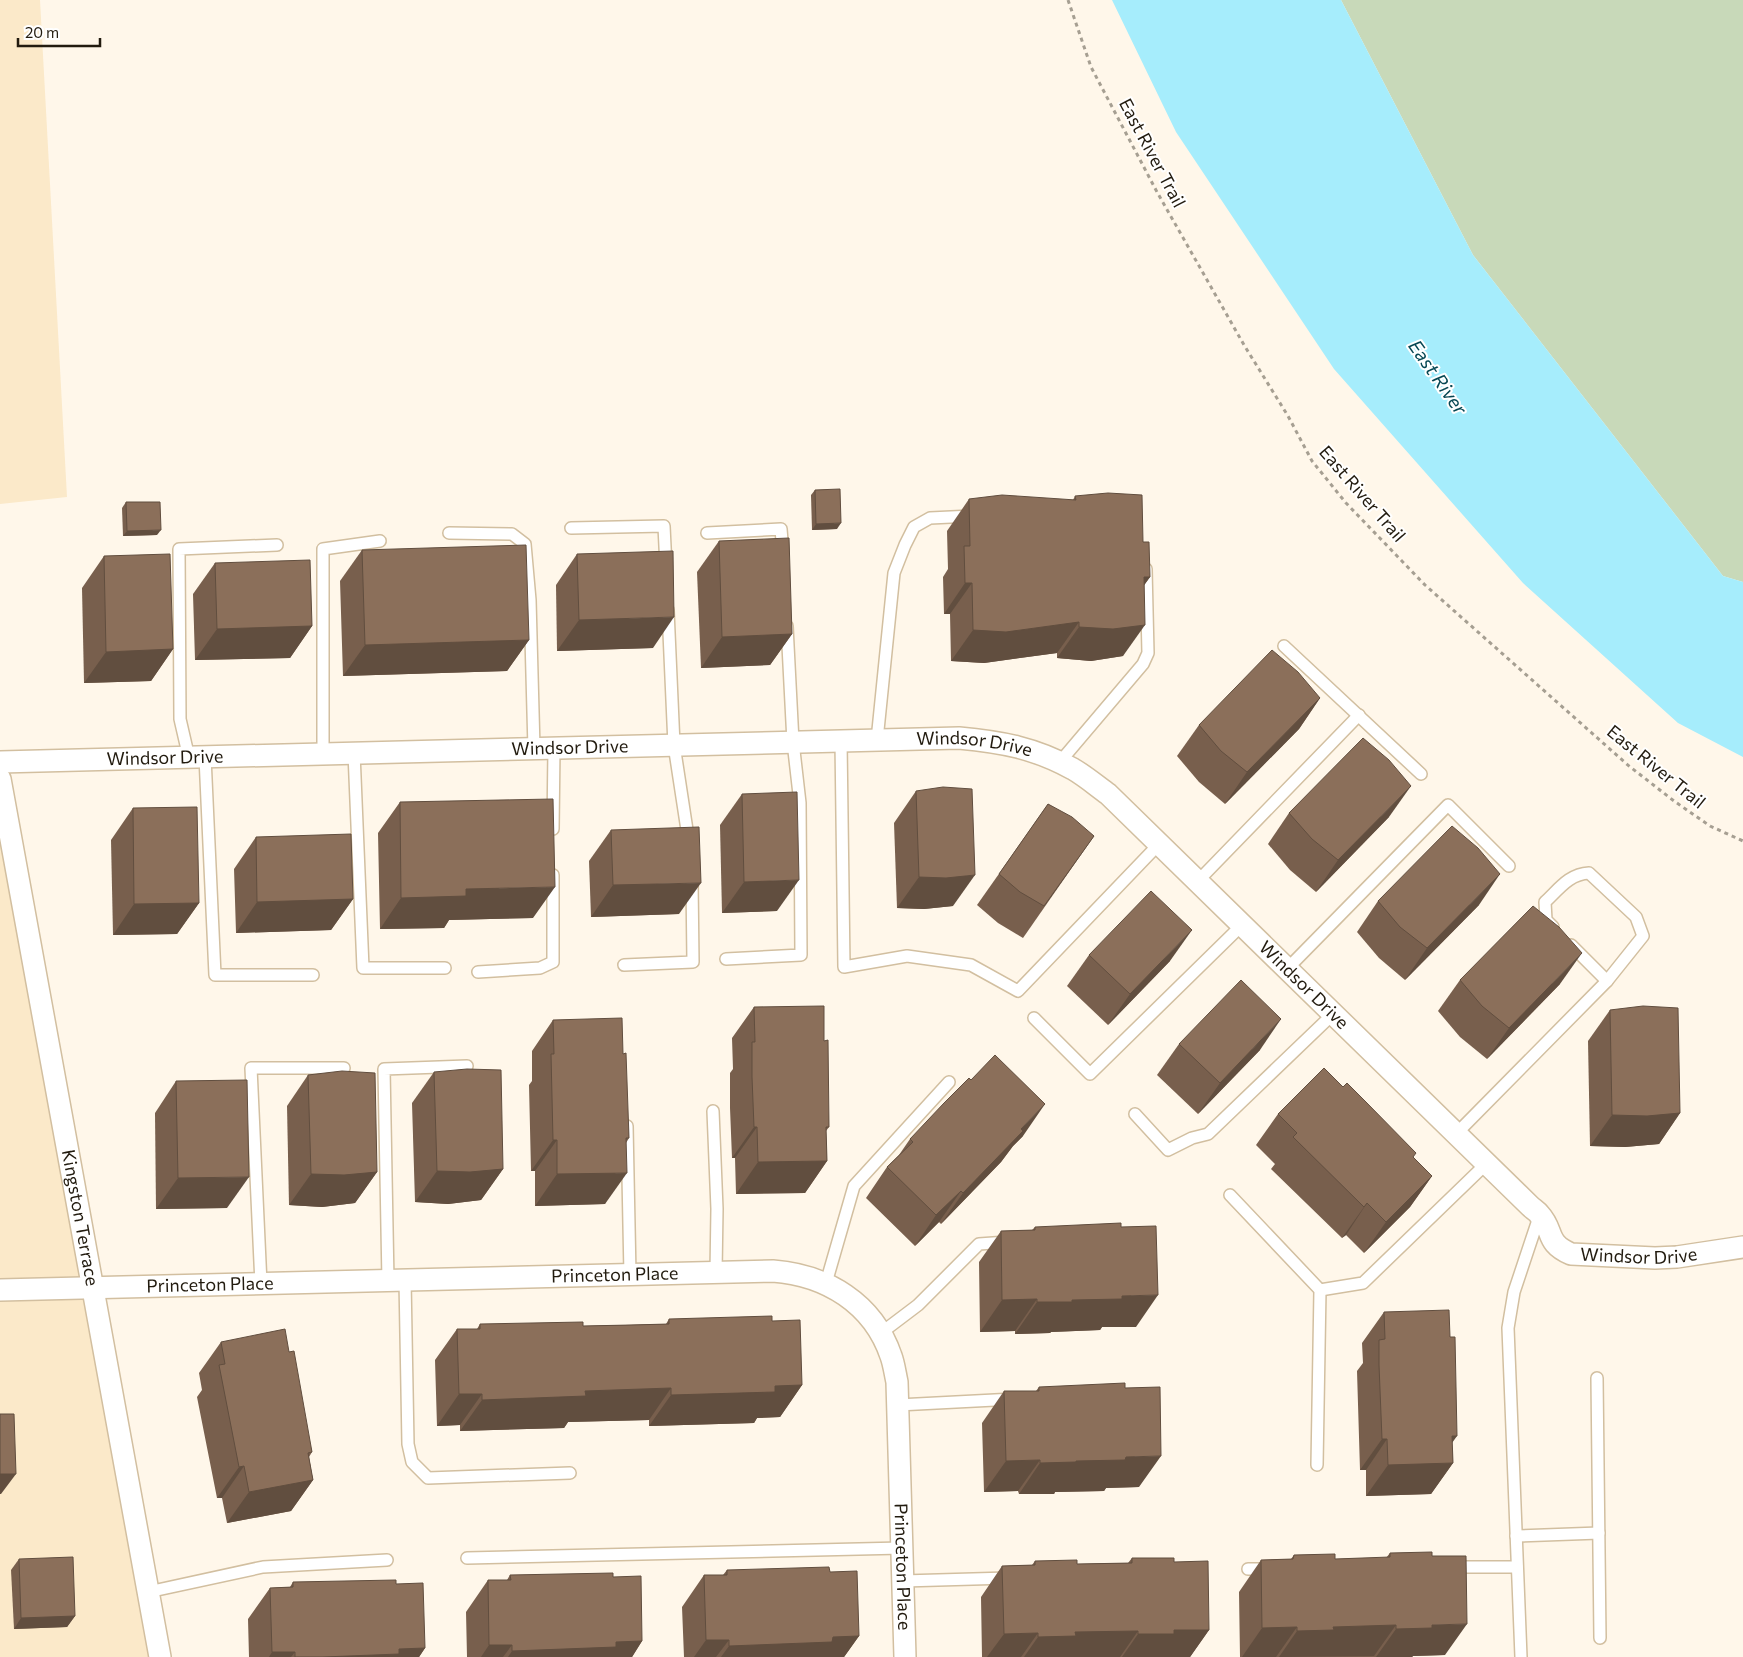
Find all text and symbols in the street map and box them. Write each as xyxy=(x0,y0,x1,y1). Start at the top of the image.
scale bar xyxy=(18,15,100,47)
text: 20 m xyxy=(25,23,59,41)
street label: East River Trail xyxy=(1115,94,1191,211)
water label: East River xyxy=(1404,335,1473,420)
street label: East River Trail xyxy=(1315,441,1411,546)
street label: East River Trail xyxy=(1603,720,1710,813)
street label: Windsor Drive xyxy=(916,726,1035,761)
street label: Windsor Drive xyxy=(511,734,629,759)
street label: Windsor Drive xyxy=(106,744,224,769)
street label: Windsor Drive xyxy=(1255,936,1354,1033)
street label: Kingston Terrace xyxy=(58,1148,104,1288)
street label: Windsor Drive xyxy=(1580,1242,1698,1268)
street label: Princeton Place xyxy=(551,1261,679,1286)
street label: Princeton Place xyxy=(146,1271,274,1296)
street label: Princeton Place xyxy=(891,1503,916,1630)

